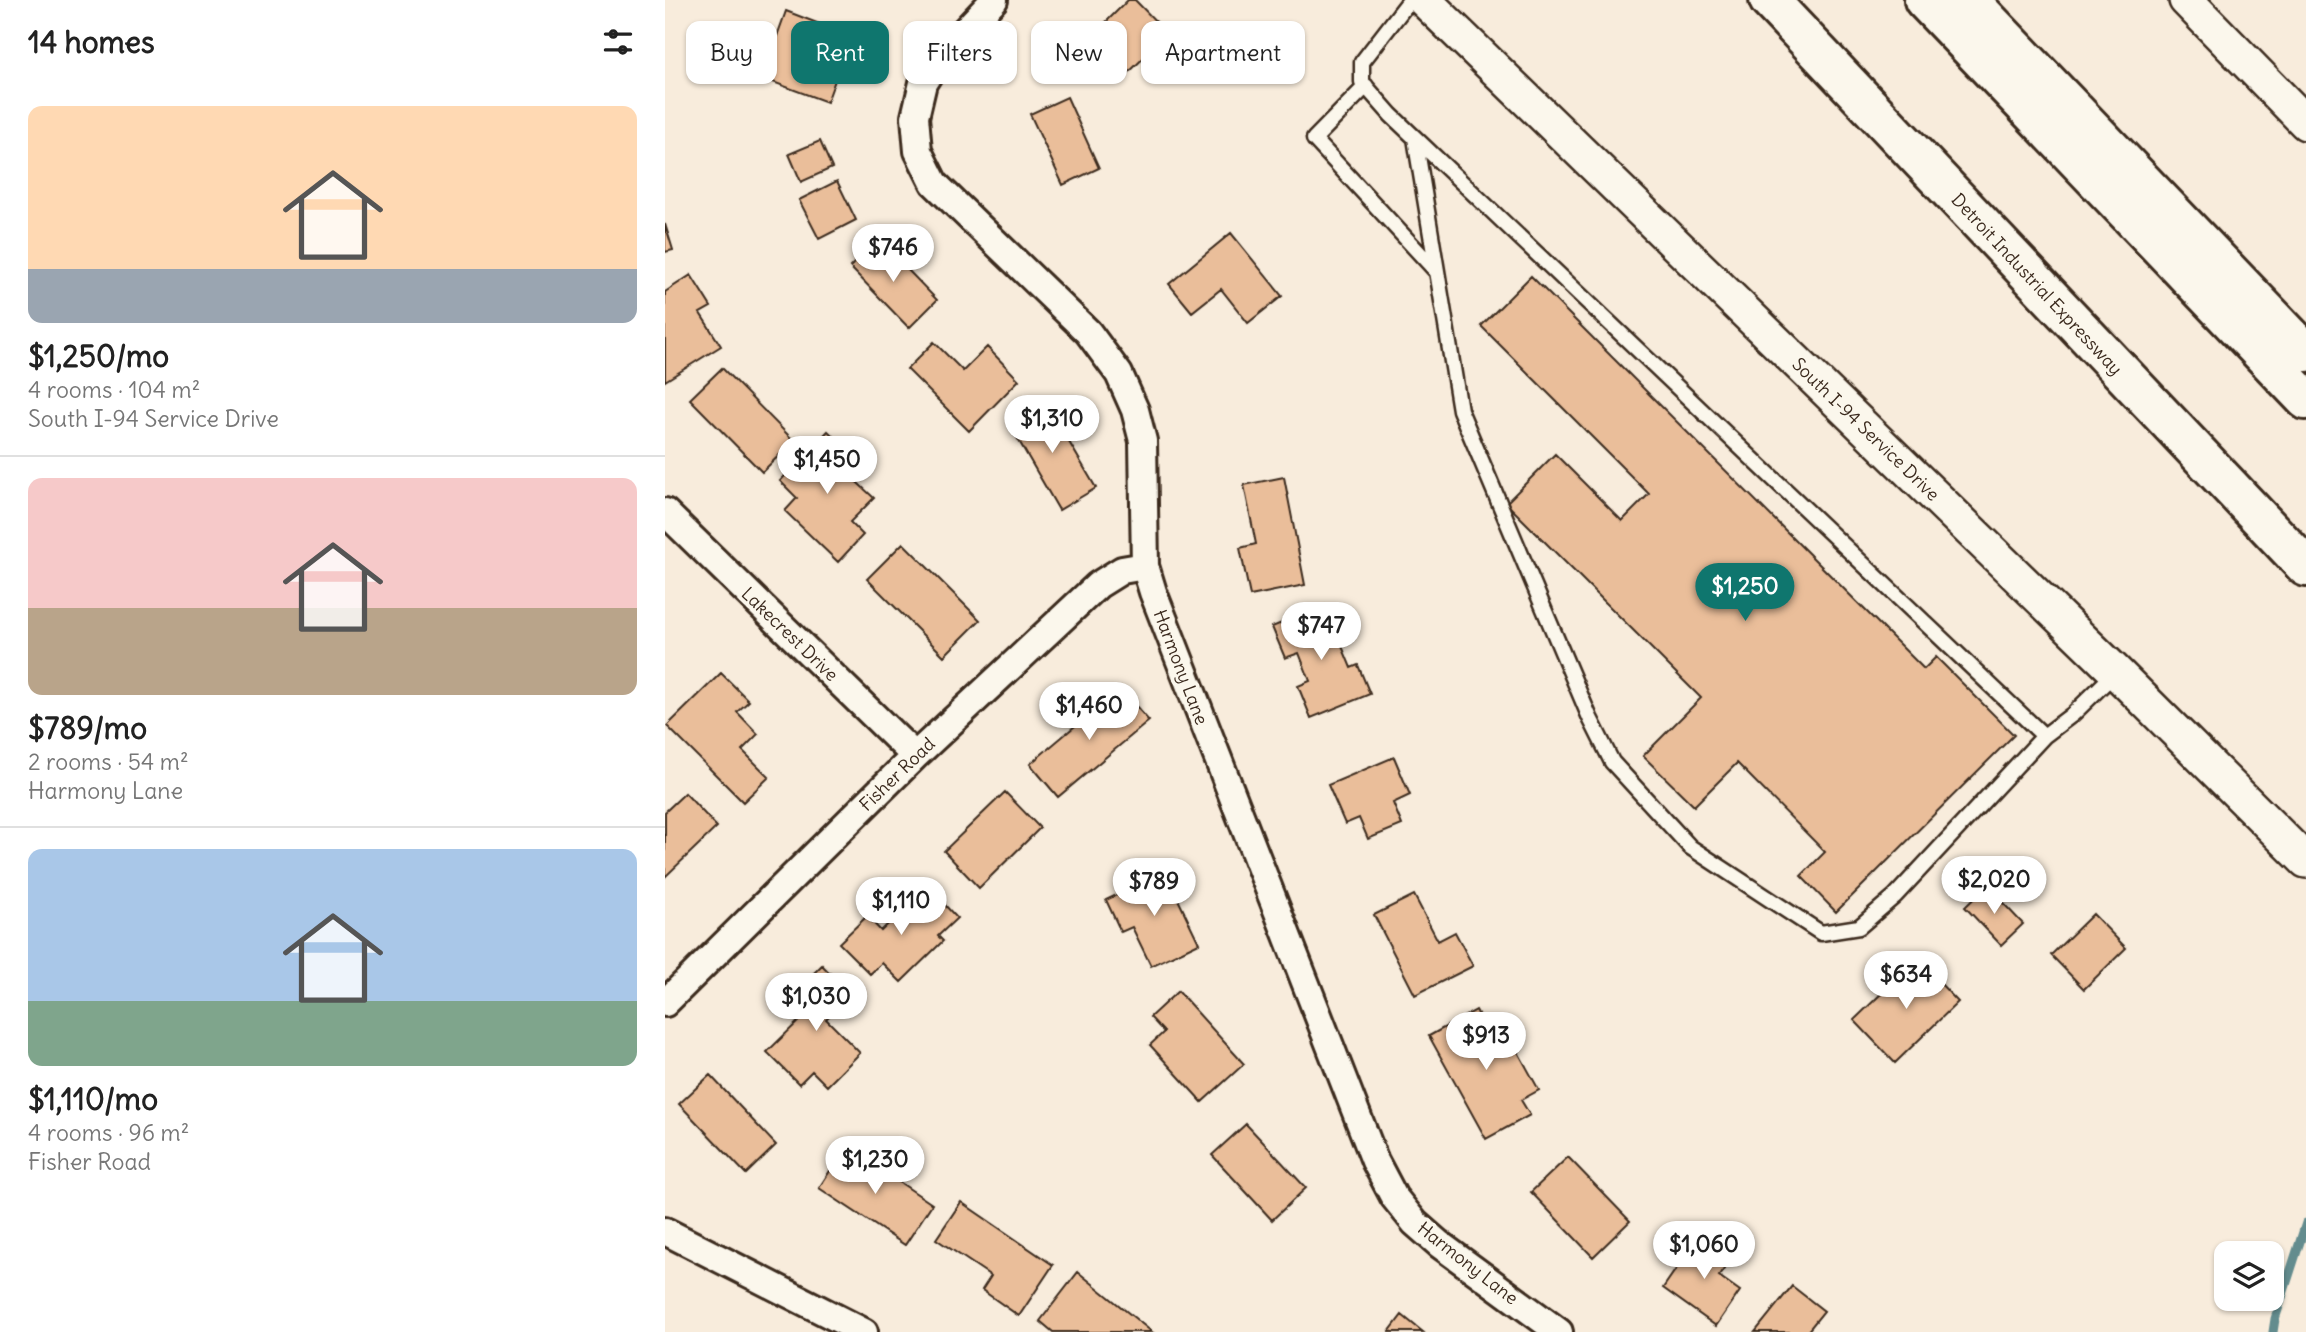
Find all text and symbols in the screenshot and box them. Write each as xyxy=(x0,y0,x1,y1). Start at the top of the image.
chip: Buy xyxy=(686,21,777,84)
chip: Rent xyxy=(791,21,889,84)
chip: Filters xyxy=(903,21,1017,84)
chip: New xyxy=(1031,21,1127,84)
chip: Apartment xyxy=(1141,21,1305,84)
text: 14 homes xyxy=(28,23,155,61)
icon: filters xyxy=(599,23,637,61)
icon: home xyxy=(270,152,396,278)
street label: Detroit Industrial Expressway xyxy=(1947,188,2127,380)
pin: $746 xyxy=(852,224,934,284)
text: $746 xyxy=(868,232,918,261)
text: $1,250/mo xyxy=(28,337,169,375)
street label: South I-94 Service Drive xyxy=(1787,353,1945,505)
text: 4 rooms · 104 m² xyxy=(28,375,200,404)
pin: $1,310 xyxy=(995,396,1109,455)
text: $1,310 xyxy=(1020,403,1084,432)
text: South I-94 Service Drive xyxy=(28,404,279,433)
pin: $1,450 xyxy=(770,436,884,496)
text: $1,450 xyxy=(793,444,861,473)
icon: home xyxy=(270,524,396,650)
pin: $1,250 xyxy=(1688,564,1802,623)
text: $1,250 xyxy=(1711,571,1779,600)
street label: Lakecrest Drive xyxy=(737,582,843,686)
pin: $747 xyxy=(1280,602,1362,662)
street label: Harmony Lane xyxy=(1149,606,1213,728)
text: $747 xyxy=(1297,610,1345,639)
pin: $1,460 xyxy=(1032,682,1146,742)
text: $1,460 xyxy=(1055,690,1123,719)
text: $789/mo xyxy=(28,709,147,747)
street label: Fisher Road xyxy=(854,732,940,816)
text: 2 rooms · 54 m² xyxy=(28,747,189,776)
text: Harmony Lane xyxy=(28,776,183,805)
pin: $2,020 xyxy=(1937,856,2051,916)
pin: $789 xyxy=(1113,858,1195,918)
text: $2,020 xyxy=(1957,864,2031,893)
text: $789 xyxy=(1129,866,1179,895)
pin: $1,110 xyxy=(844,878,958,937)
text: $1,110 xyxy=(872,885,930,914)
icon: home xyxy=(270,895,396,1021)
pin: $634 xyxy=(1865,951,1947,1011)
text: $634 xyxy=(1880,959,1932,988)
pin: $1,030 xyxy=(759,974,873,1033)
text: $1,030 xyxy=(781,981,851,1010)
pin: $913 xyxy=(1445,1012,1527,1072)
text: $913 xyxy=(1462,1020,1510,1049)
text: $1,110/mo xyxy=(28,1080,158,1118)
text: 4 rooms · 96 m² xyxy=(28,1118,189,1147)
pin: $1,230 xyxy=(818,1136,932,1196)
text: $1,230 xyxy=(841,1144,909,1173)
text: Fisher Road xyxy=(28,1147,151,1176)
street label: Harmony Lane xyxy=(1413,1217,1523,1309)
pin: $1,060 xyxy=(1647,1222,1761,1281)
text: $1,060 xyxy=(1669,1229,1739,1258)
map controls xyxy=(2214,1241,2284,1311)
button: layers xyxy=(2214,1241,2284,1311)

